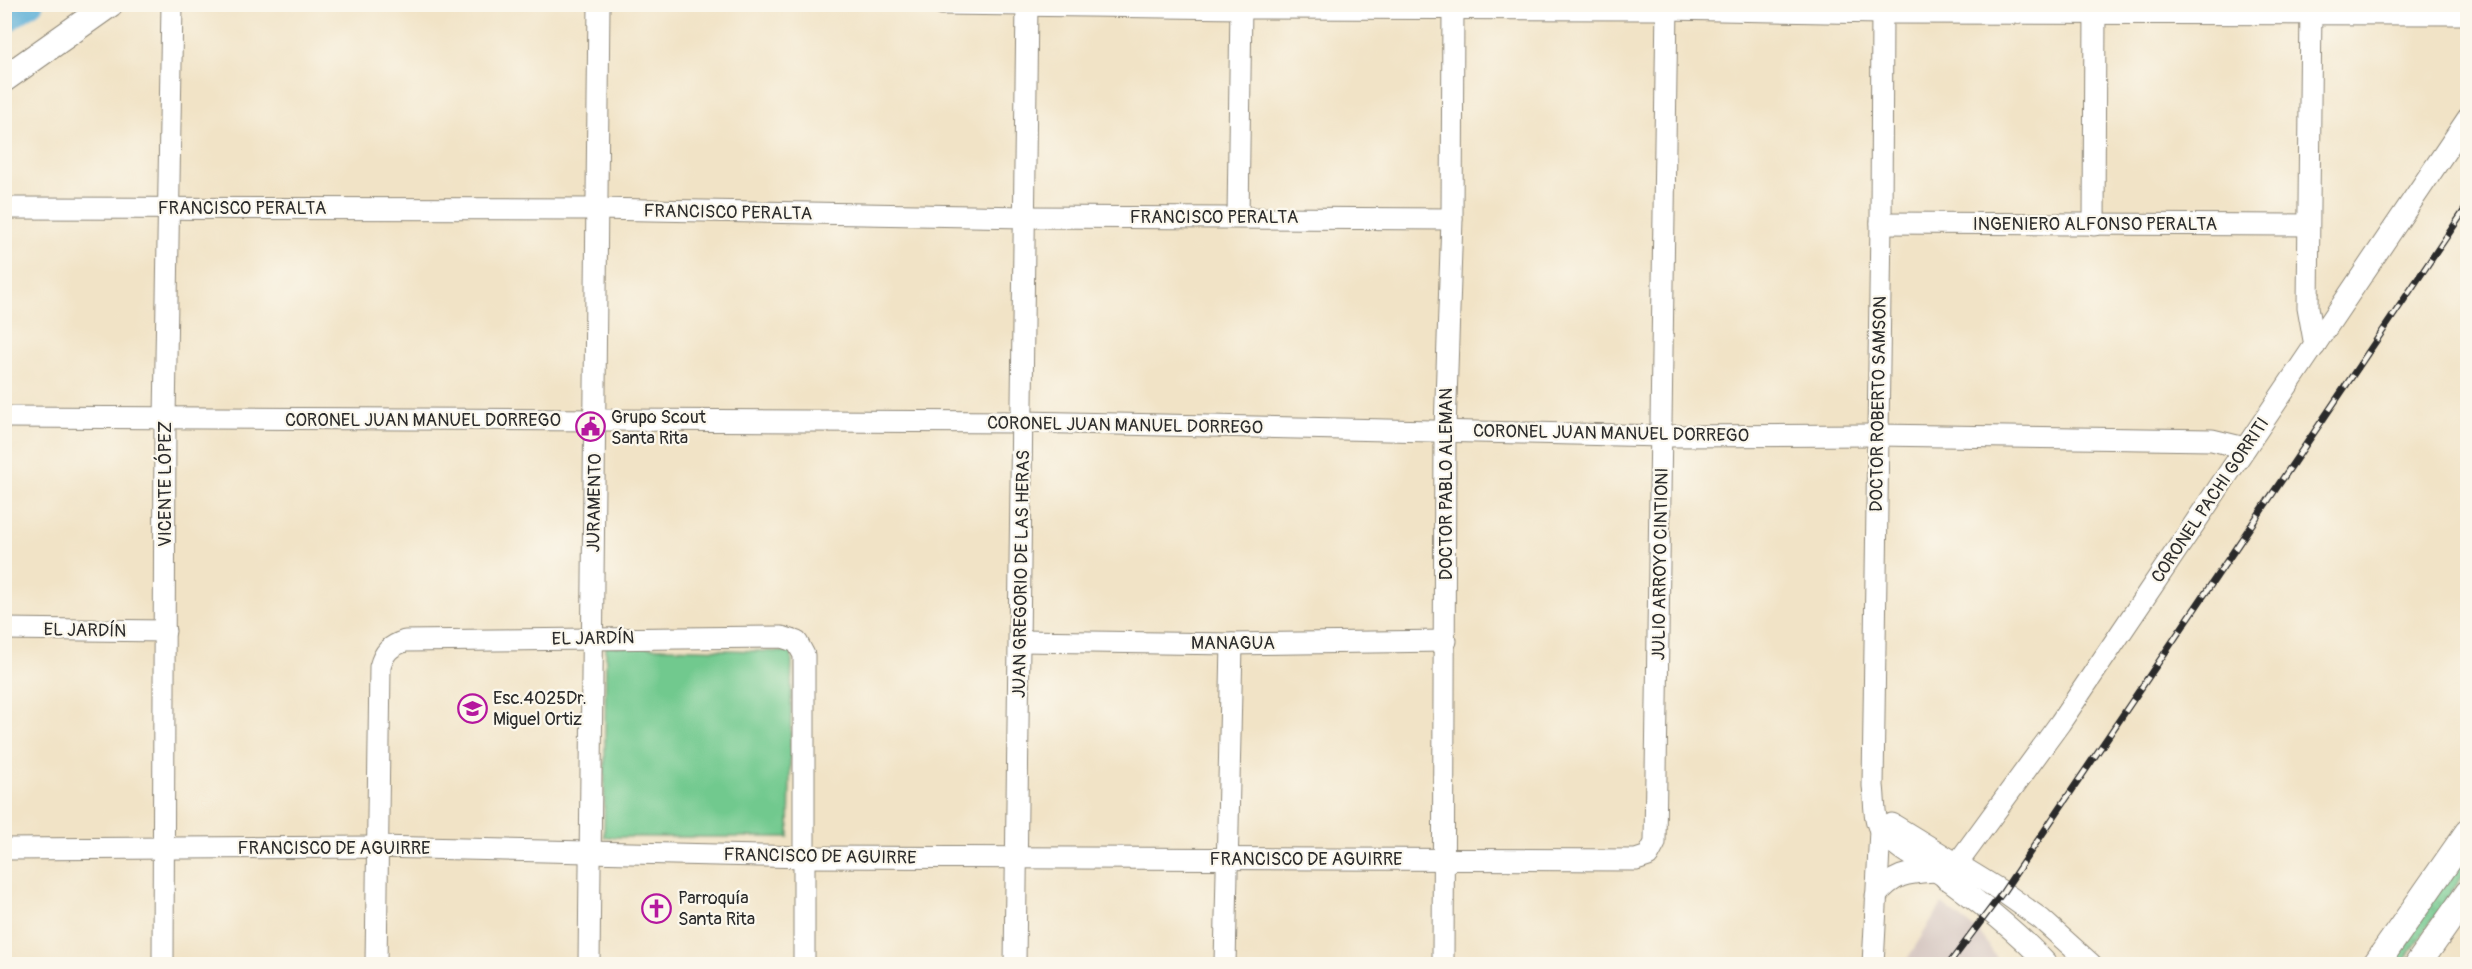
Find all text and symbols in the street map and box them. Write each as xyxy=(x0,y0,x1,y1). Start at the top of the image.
street label: FRANCISCO PERALTA xyxy=(158,197,327,220)
street label: FRANCISCO PERALTA xyxy=(643,200,813,225)
street label: FRANCISCO PERALTA xyxy=(1130,206,1299,229)
street label: INGENIERO ALFONSO PERALTA xyxy=(1973,213,2218,236)
street label: DOCTOR ROBERTO SAMSON xyxy=(1865,296,1892,512)
street label: DOCTOR PABLO ALEMAN xyxy=(1435,388,1458,580)
place label: Grupo Scout Santa Rita xyxy=(611,406,707,450)
street label: CORONEL JUAN MANUEL DORREGO xyxy=(285,409,561,432)
public building icon: Grupo Scout Santa Rita xyxy=(574,411,606,443)
street label: CORONEL JUAN MANUEL DORREGO xyxy=(987,412,1263,439)
street label: CORONEL PACHI GORRITI xyxy=(2146,413,2274,587)
street label: CORONEL JUAN MANUEL DORREGO xyxy=(1473,420,1749,447)
street label: VICENTE LÓPEZ xyxy=(153,421,177,547)
street label: JUAN GREGORIO DE LAS HERAS xyxy=(1008,450,1035,698)
street label: JURAMENTO xyxy=(582,453,607,553)
street label: JULIO ARROYO CINTIONI xyxy=(1647,467,1674,661)
street label: EL JARDÍN xyxy=(43,618,127,643)
street label: EL JARDÍN xyxy=(551,626,635,651)
street label: MANAGUA xyxy=(1191,632,1275,655)
place label: Esc.4025Dr. Miguel Ortiz xyxy=(493,687,587,731)
school or university icon: Esc.4025Dr. Miguel Ortiz xyxy=(456,692,488,724)
street label: FRANCISCO DE AGUIRRE xyxy=(238,837,430,860)
street label: FRANCISCO DE AGUIRRE xyxy=(723,843,917,870)
street label: FRANCISCO DE AGUIRRE xyxy=(1210,848,1402,871)
place label: Parroquía Santa Rita xyxy=(678,887,755,931)
church icon: Parroquía Santa Rita xyxy=(641,892,673,924)

